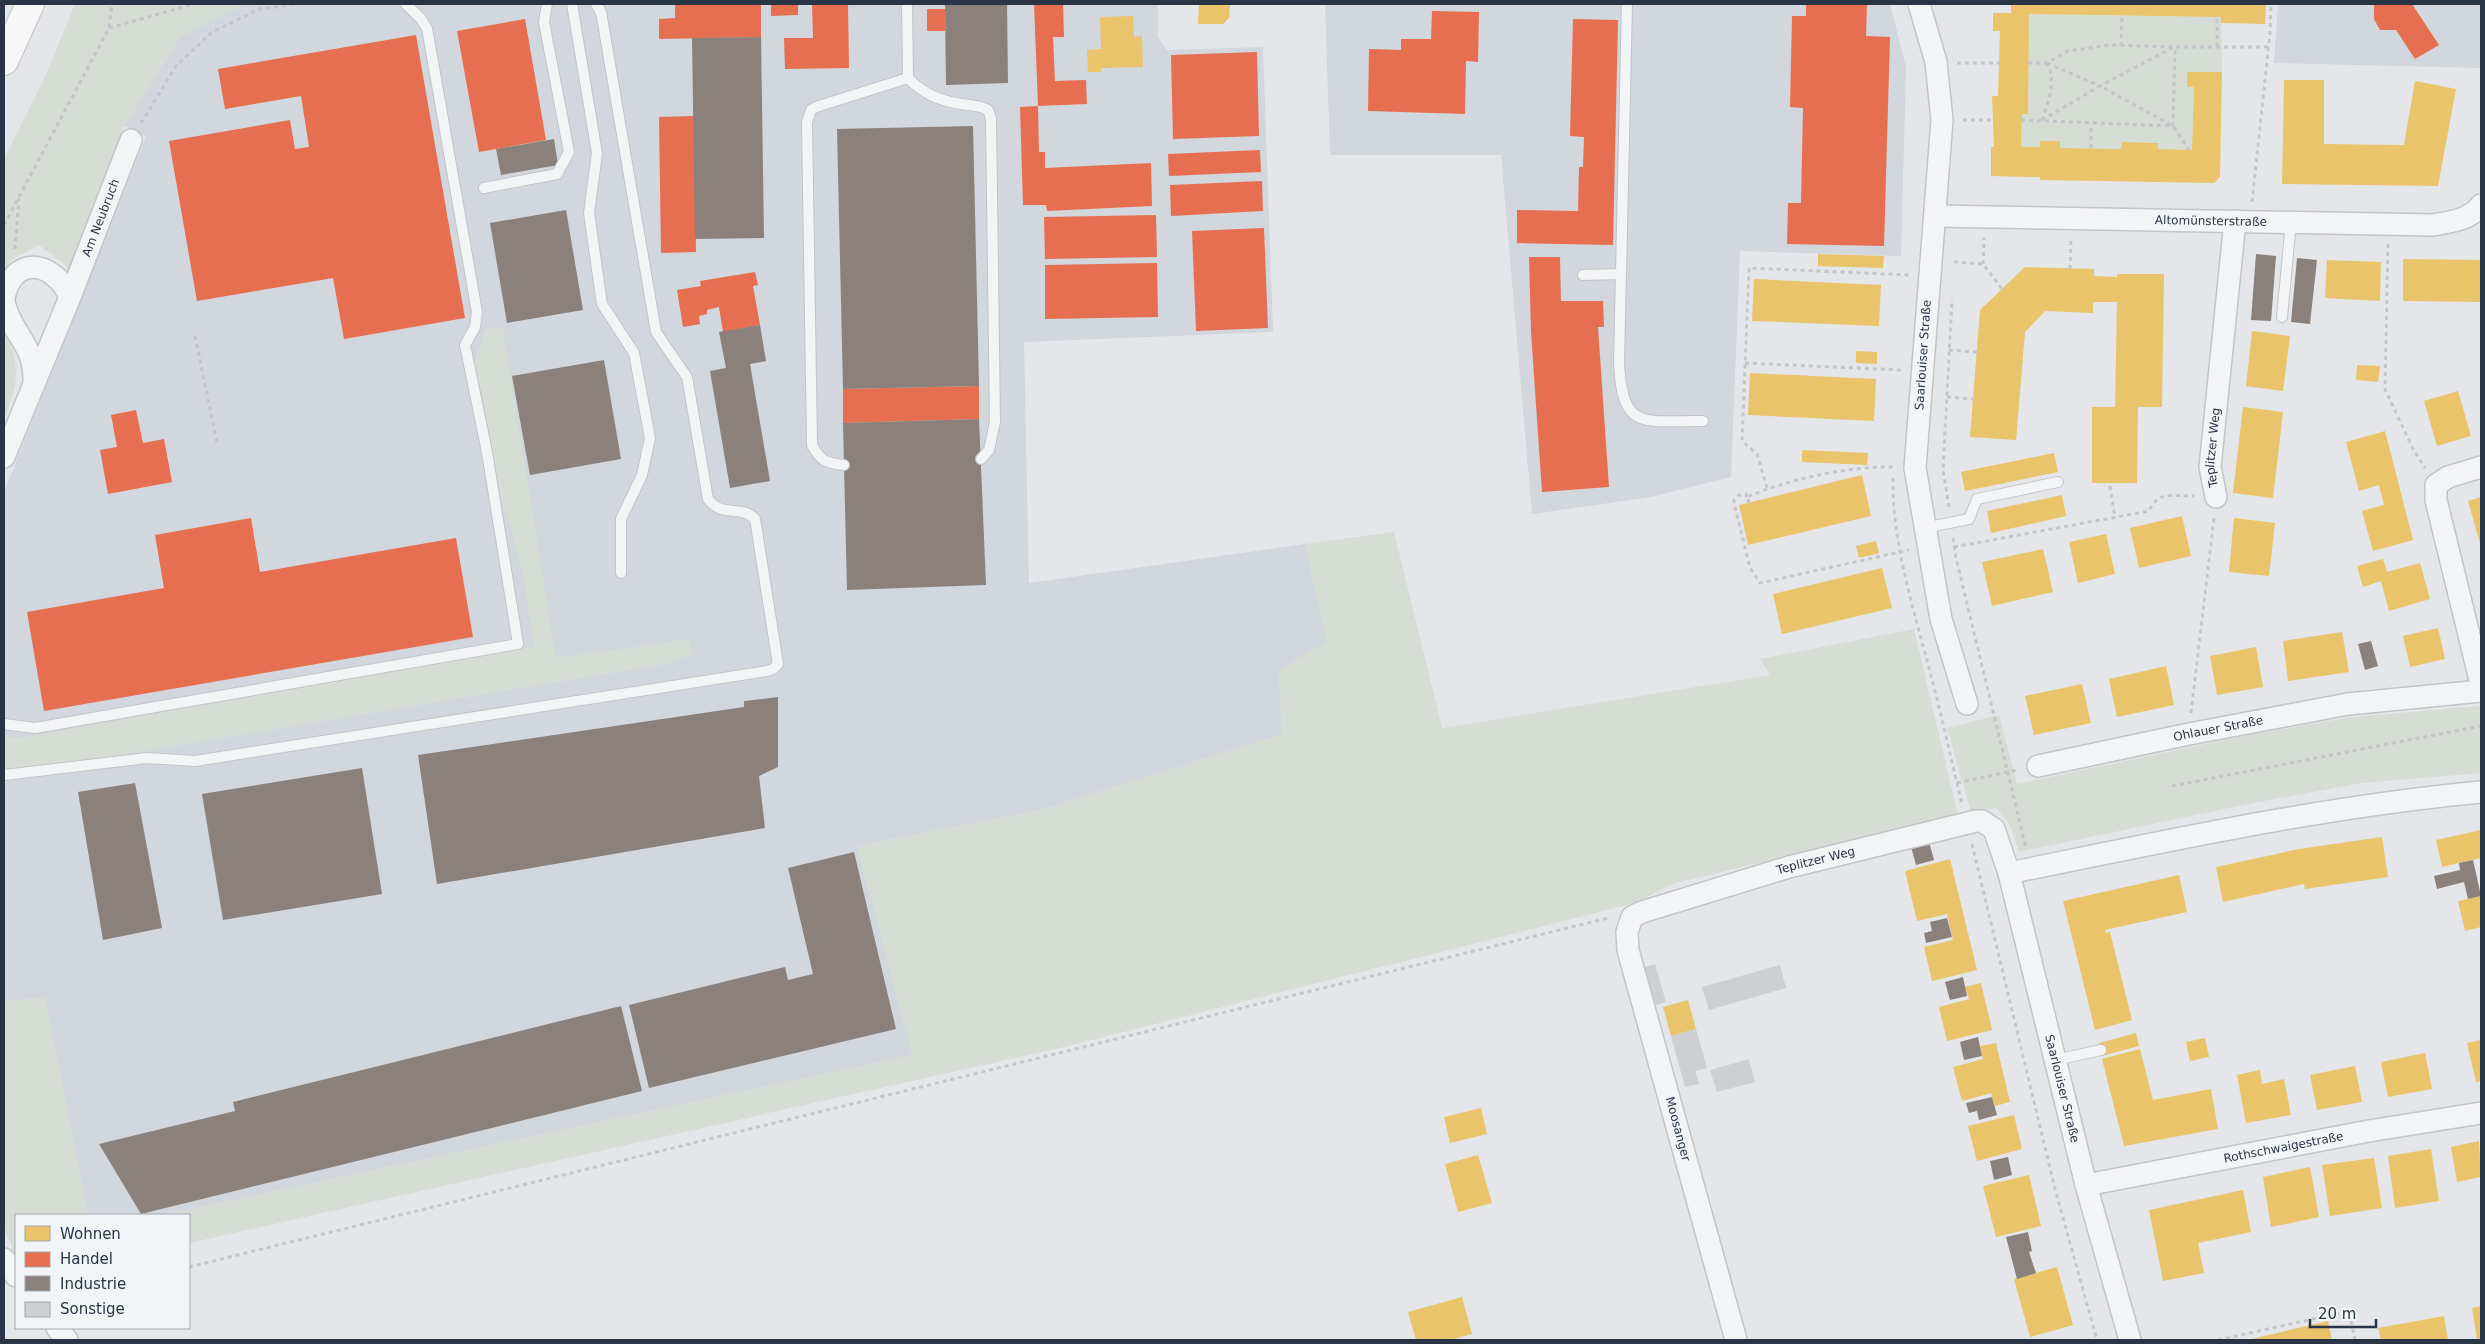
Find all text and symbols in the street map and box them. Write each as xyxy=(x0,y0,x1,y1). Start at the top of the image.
street label: Am Neubruch xyxy=(79,177,122,259)
street label: Altomünsterstraße xyxy=(2155,213,2267,229)
street label: Saarlouiser Straße xyxy=(1912,299,1934,411)
street label: Teplitzer Weg xyxy=(2203,407,2223,490)
street label: Ohlauer Straße xyxy=(2172,713,2264,744)
street label: Teplitzer Weg xyxy=(1774,844,1856,878)
street label: Saarlouiser Straße xyxy=(2042,1033,2082,1144)
street label: Moosanger xyxy=(1663,1095,1693,1163)
street label: Rothschwaigestraße xyxy=(2222,1129,2345,1166)
legend xyxy=(15,1214,190,1329)
text: Wohnen xyxy=(60,1225,121,1243)
text: Handel xyxy=(60,1250,113,1268)
text: Industrie xyxy=(60,1275,126,1293)
scale bar xyxy=(2310,1296,2376,1328)
text: Sonstige xyxy=(60,1300,125,1318)
text: 20 m xyxy=(2318,1305,2356,1323)

